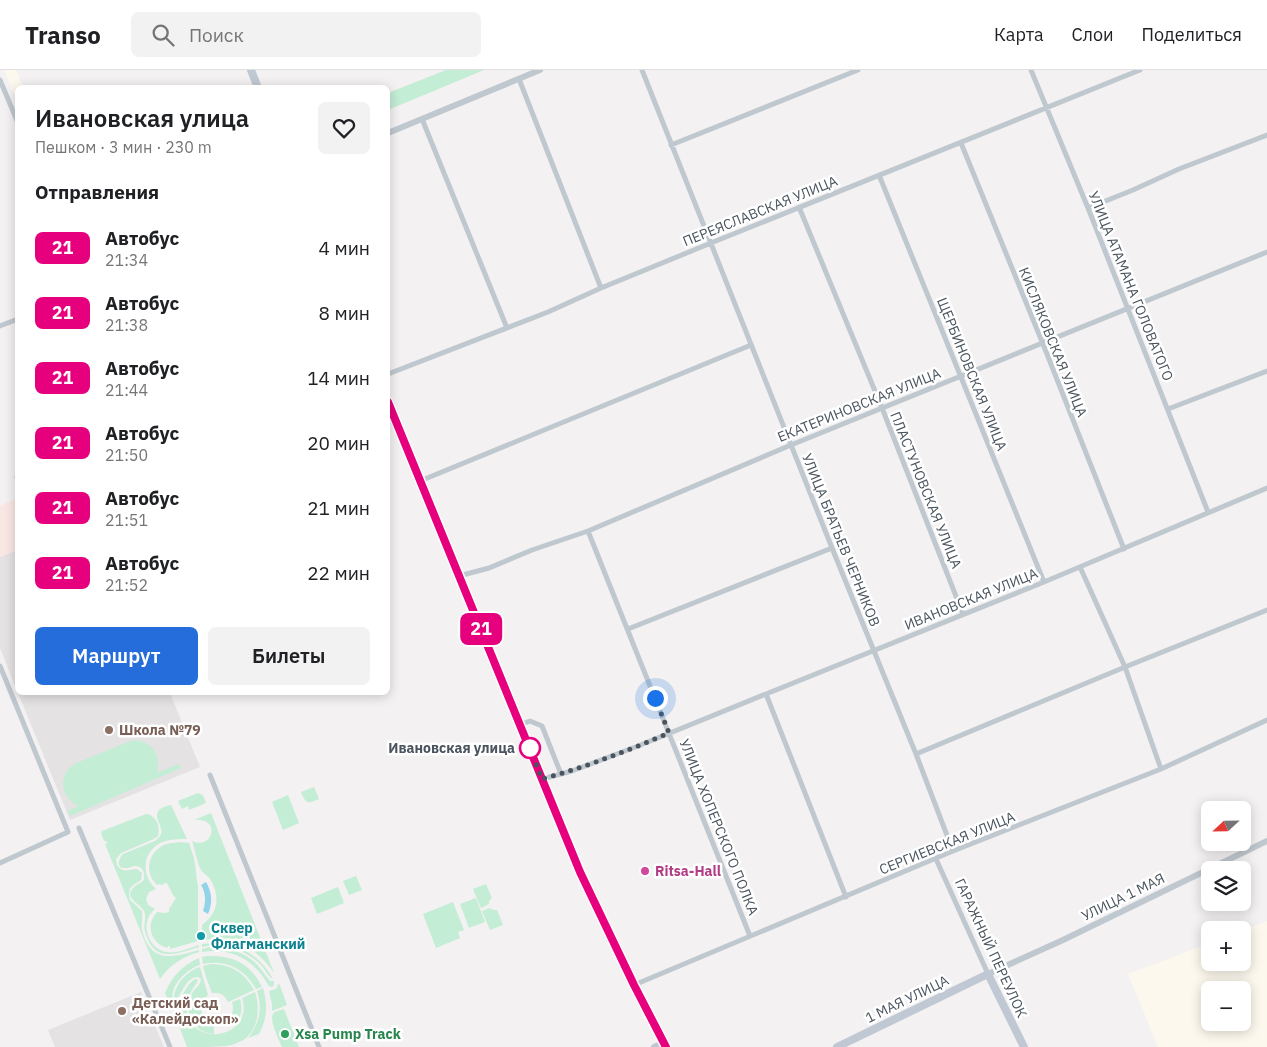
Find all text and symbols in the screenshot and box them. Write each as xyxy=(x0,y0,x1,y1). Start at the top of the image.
search box xyxy=(131,12,481,57)
text: Transo xyxy=(25,19,101,51)
icon: search xyxy=(149,21,177,49)
text: Поиск xyxy=(189,23,244,47)
text: Карта xyxy=(994,23,1044,46)
text: Слои xyxy=(1072,23,1114,46)
text: Поделиться xyxy=(1142,23,1242,46)
text: Ивановская улица xyxy=(35,102,249,134)
button: heart xyxy=(318,102,370,154)
text: Пешком · 3 мин · 230 m xyxy=(35,137,212,157)
street label: ПЕРЕЯСЛАВСКАЯ УЛИЦА xyxy=(680,172,840,250)
text: Отправления xyxy=(35,180,159,204)
street label: УЛИЦА АТАМАНА ГОЛОВАТОГО xyxy=(1085,189,1177,384)
text: Автобус xyxy=(105,226,179,250)
text: 21 xyxy=(52,236,73,259)
text: 4 мин xyxy=(319,236,370,260)
text: 21:34 xyxy=(105,250,148,270)
street label: КИСЛЯКОВСКАЯ УЛИЦА xyxy=(1015,265,1091,419)
text: Автобус xyxy=(105,291,179,315)
street label: ЩЕРБИНОВСКАЯ УЛИЦА xyxy=(933,295,1011,453)
text: 21 xyxy=(52,301,73,324)
text: 8 мин xyxy=(319,301,370,325)
text: 21:38 xyxy=(105,315,148,335)
text: Автобус xyxy=(105,356,179,380)
street label: ЕКАТЕРИНОВСКАЯ УЛИЦА xyxy=(775,364,943,446)
text: 21 xyxy=(52,366,73,389)
text: 14 мин xyxy=(307,366,370,390)
text: 21:44 xyxy=(105,380,148,400)
street label: ПЛАСТУНОВСКАЯ УЛИЦА xyxy=(886,409,966,571)
text: Автобус xyxy=(105,421,179,445)
text: 21 xyxy=(52,431,73,454)
text: 20 мин xyxy=(307,431,370,455)
text: 21:50 xyxy=(105,445,148,465)
street label: УЛИЦА БРАТЬЕВ ЧЕРНИКОВ xyxy=(798,451,884,629)
text: Автобус xyxy=(105,486,179,510)
text: 21 xyxy=(52,496,73,519)
text: 21 мин xyxy=(307,496,370,520)
text: 21:51 xyxy=(105,510,148,530)
text: Автобус xyxy=(105,551,179,575)
text: 21 xyxy=(52,561,73,584)
text: 22 мин xyxy=(307,561,370,585)
street label: ИВАНОВСКАЯ УЛИЦА xyxy=(902,564,1040,634)
text: 21:52 xyxy=(105,575,148,595)
line badge: 21 xyxy=(458,613,504,645)
text: 21 xyxy=(470,617,492,640)
button: Маршрут xyxy=(35,627,198,685)
button: Билеты xyxy=(208,627,370,685)
your location xyxy=(643,686,668,711)
place label: Школа №79 xyxy=(119,721,201,739)
marker: Школа №79 xyxy=(103,724,115,736)
street label: УЛИЦА ХОПЕРСКОГО ПОЛКА xyxy=(675,736,763,918)
marker: Ивановская улица xyxy=(519,737,541,759)
place label: Ивановская улица xyxy=(388,739,515,757)
north arrow xyxy=(1201,801,1251,851)
map controls xyxy=(1201,801,1251,1031)
street label: СЕРГИЕВСКАЯ УЛИЦА xyxy=(876,807,1018,879)
button: layers xyxy=(1201,861,1251,911)
place label: Ritsa-Hall xyxy=(655,862,721,880)
marker: Ritsa-Hall xyxy=(639,865,651,877)
street label: УЛИЦА 1 МАЯ xyxy=(1078,869,1168,925)
street label: ГАРАЖНЫЙ ПЕРЕУЛОК xyxy=(951,875,1032,1020)
place label: Сквер Флагманский xyxy=(211,919,305,953)
button: + xyxy=(1201,921,1251,971)
marker: Сквер Флагманский xyxy=(195,930,207,942)
street label: 1 МАЯ УЛИЦА xyxy=(862,971,952,1027)
button: − xyxy=(1201,981,1251,1031)
place label: Детский сад «Калейдоскоп» xyxy=(132,994,239,1028)
marker: Детский сад «Калейдоскоп» xyxy=(116,1005,128,1017)
place label: Xsa Pump Track xyxy=(295,1025,402,1043)
marker: Xsa Pump Track xyxy=(279,1028,291,1040)

